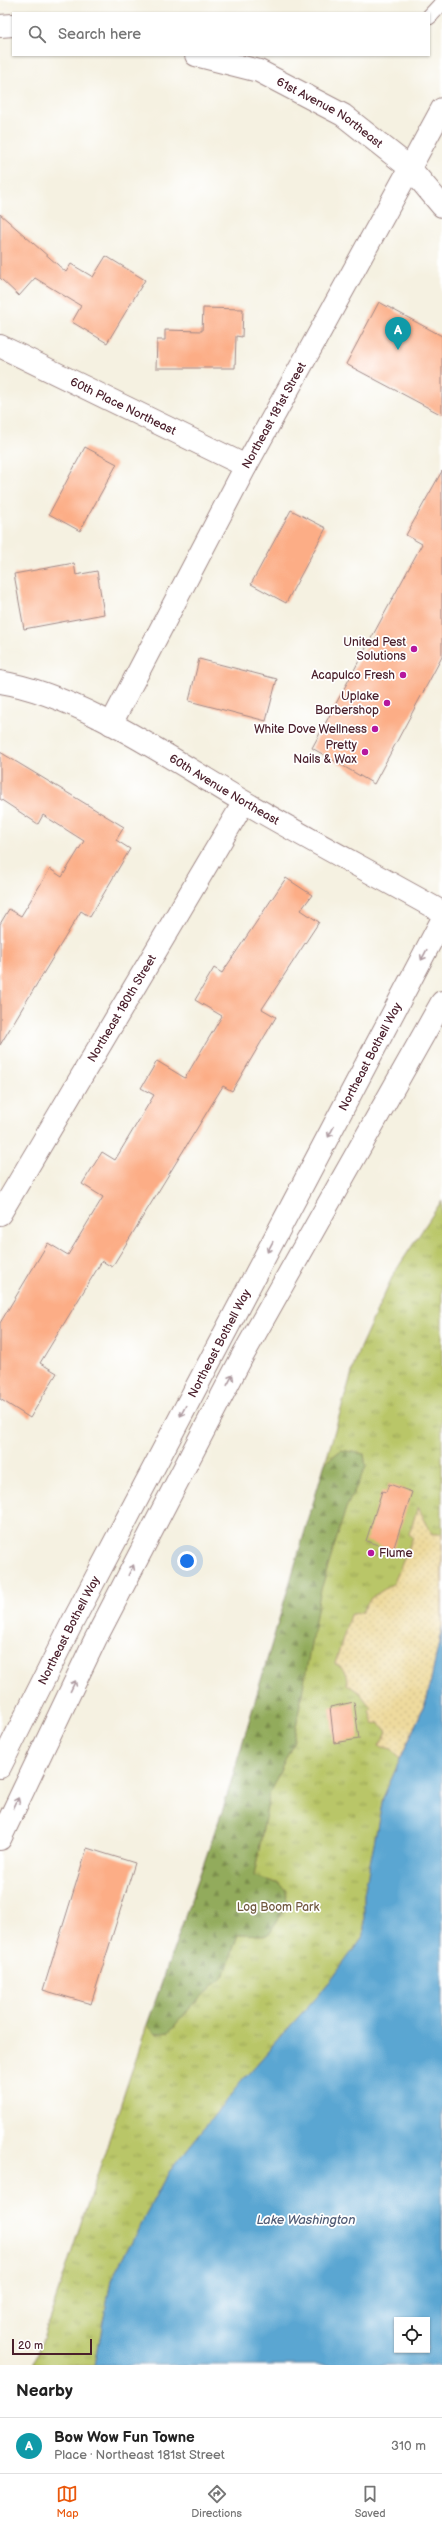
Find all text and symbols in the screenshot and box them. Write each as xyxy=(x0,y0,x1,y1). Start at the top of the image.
search box xyxy=(12,12,430,56)
icon: search xyxy=(26,23,48,45)
text: Search here xyxy=(58,25,141,44)
street label: 61st Avenue Northeast xyxy=(274,74,386,152)
pin: A xyxy=(385,317,411,350)
street label: Northeast 181st Street xyxy=(239,359,310,472)
street label: 60th Place Northeast xyxy=(68,374,179,439)
place label: United Pest Solutions xyxy=(343,635,406,664)
marker: United Pest Solutions xyxy=(409,644,419,654)
place label: Acapulco Fresh xyxy=(311,668,395,683)
marker: Acapulco Fresh xyxy=(398,670,408,680)
place label: Uplake Barbershop xyxy=(315,689,379,718)
marker: Uplake Barbershop xyxy=(382,698,392,708)
place label: White Dove Wellness xyxy=(254,722,367,737)
marker: White Dove Wellness xyxy=(370,724,380,734)
place label: Pretty Nails & Wax xyxy=(293,738,358,767)
marker: Pretty Nails & Wax xyxy=(360,747,370,757)
street label: 60th Avenue Northeast xyxy=(166,751,282,829)
one-way arrow xyxy=(420,949,427,961)
street label: Northeast 180th Street xyxy=(85,952,160,1065)
street label: Northeast Bothell Way xyxy=(336,1000,405,1114)
one-way arrow xyxy=(326,1126,334,1138)
one-way arrow xyxy=(266,1241,273,1253)
street label: Northeast Bothell Way xyxy=(185,1286,255,1400)
one-way arrow xyxy=(227,1374,234,1386)
one-way arrow xyxy=(179,1405,187,1417)
place label: Flume xyxy=(379,1546,413,1561)
marker: Flume xyxy=(366,1548,376,1558)
your location xyxy=(177,1551,197,1571)
one-way arrow xyxy=(128,1564,135,1576)
street label: Northeast Bothell Way xyxy=(35,1573,104,1688)
one-way arrow xyxy=(70,1680,77,1692)
one-way arrow xyxy=(13,1798,20,1810)
park label: Log Boom Park xyxy=(237,1900,319,1915)
water label: Lake Washington xyxy=(257,2212,356,2228)
map controls xyxy=(394,2317,430,2353)
button: locate xyxy=(394,2317,430,2353)
scale bar xyxy=(12,2337,92,2356)
text: 20 m xyxy=(18,2339,43,2352)
text: Nearby xyxy=(16,2381,73,2401)
text: Bow Wow Fun Towne xyxy=(54,2428,195,2447)
text: A xyxy=(25,2438,33,2454)
text: 310 m xyxy=(391,2438,426,2454)
text: Place · Northeast 181st Street xyxy=(54,2447,225,2463)
tab: Map xyxy=(56,2483,79,2520)
tab: Directions xyxy=(191,2483,242,2520)
tab: Saved xyxy=(355,2483,386,2520)

